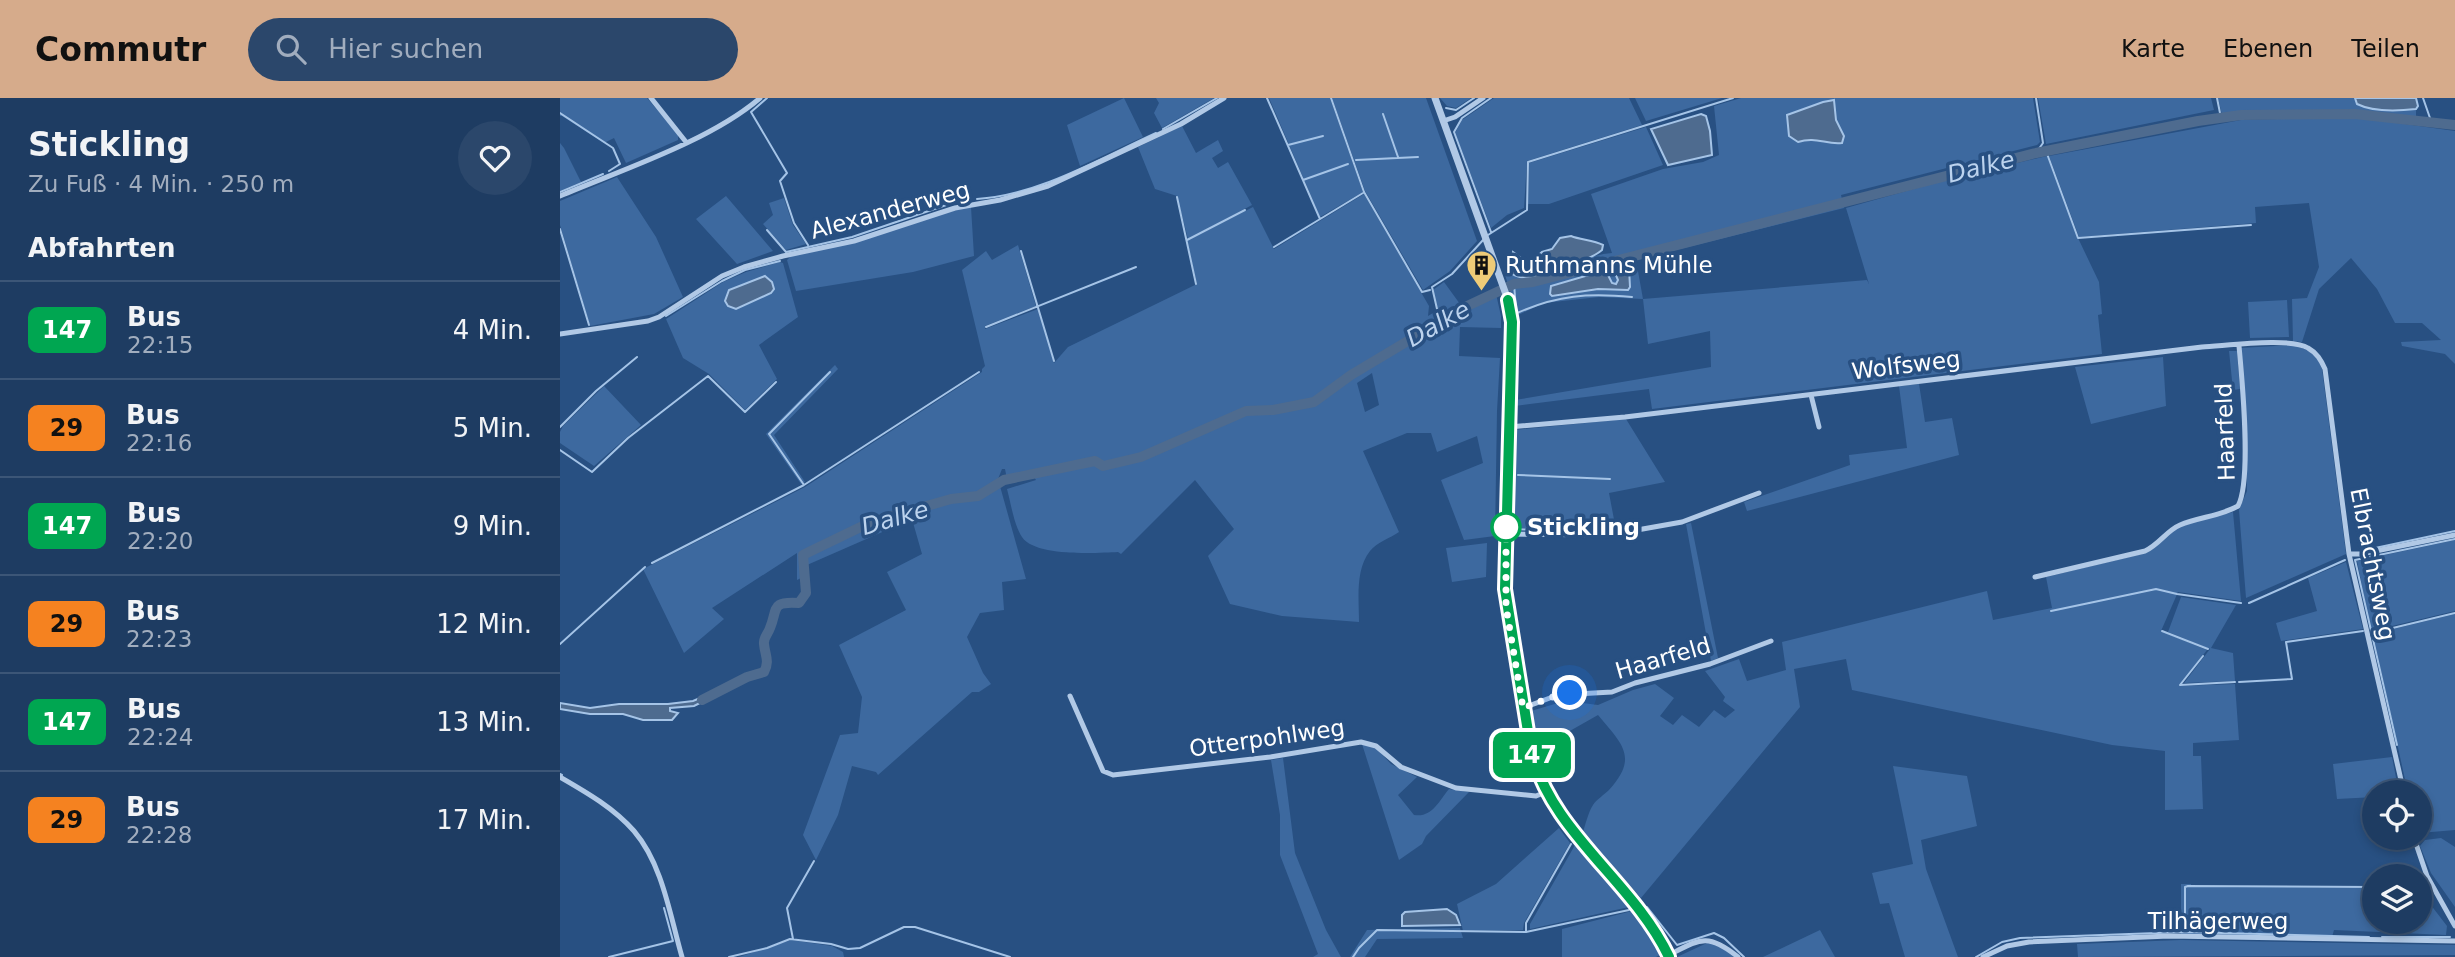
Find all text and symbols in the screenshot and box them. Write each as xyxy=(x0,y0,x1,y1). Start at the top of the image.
search box xyxy=(248,18,738,81)
text: Commutr xyxy=(35,30,206,69)
icon: search xyxy=(272,30,310,68)
text: Hier suchen xyxy=(328,34,483,64)
text: Karte xyxy=(2121,35,2185,63)
text: Ebenen xyxy=(2223,35,2313,63)
text: Teilen xyxy=(2351,35,2420,63)
button: heart xyxy=(458,121,532,195)
text: Stickling xyxy=(28,125,190,164)
water label: Dalke xyxy=(1944,145,2018,189)
text: Zu Fuß · 4 Min. · 250 m xyxy=(28,171,294,197)
street label: Alexanderweg xyxy=(807,176,973,244)
text: Abfahrten xyxy=(28,233,176,263)
building icon: Ruthmanns Mühle xyxy=(1465,248,1499,292)
place label: Ruthmanns Mühle xyxy=(1505,252,1713,278)
water label: Dalke xyxy=(1401,295,1475,353)
text: Bus xyxy=(127,302,181,332)
text: 4 Min. xyxy=(453,315,532,345)
text: 147 xyxy=(42,316,92,344)
text: 22:15 xyxy=(127,332,193,358)
street label: Wolfsweg xyxy=(1850,345,1962,385)
street label: Haarfeld xyxy=(2210,382,2240,482)
text: Bus xyxy=(126,400,180,430)
text: 5 Min. xyxy=(453,413,532,443)
text: 29 xyxy=(50,414,83,442)
text: 22:16 xyxy=(126,430,192,456)
street label: Elbrachtsweg xyxy=(2345,486,2401,642)
water label: Dalke xyxy=(858,495,932,541)
text: Bus xyxy=(127,498,181,528)
text: 9 Min. xyxy=(453,511,532,541)
text: 147 xyxy=(42,512,92,540)
marker: Stickling xyxy=(1491,512,1521,542)
place label: Stickling xyxy=(1527,514,1640,540)
text: 22:20 xyxy=(127,528,193,554)
text: Bus xyxy=(126,596,180,626)
text: 12 Min. xyxy=(436,609,532,639)
text: 29 xyxy=(50,610,83,638)
text: 22:23 xyxy=(126,626,192,652)
street label: Haarfeld xyxy=(1612,632,1714,684)
your location xyxy=(1552,675,1587,710)
text: Bus xyxy=(127,694,181,724)
text: 13 Min. xyxy=(436,707,532,737)
text: 147 xyxy=(42,708,92,736)
street label: Otterpohlweg xyxy=(1187,714,1347,762)
text: 22:24 xyxy=(127,724,193,750)
line badge: 147 xyxy=(1492,732,1572,778)
text: 147 xyxy=(1507,741,1557,769)
map controls xyxy=(2362,780,2432,934)
button: locate xyxy=(2362,780,2432,850)
text: Bus xyxy=(126,792,180,822)
text: 17 Min. xyxy=(436,805,532,835)
text: 29 xyxy=(50,806,83,834)
text: 22:28 xyxy=(126,822,192,848)
button: layers xyxy=(2362,864,2432,934)
street label: Tilhägerweg xyxy=(2147,908,2288,934)

